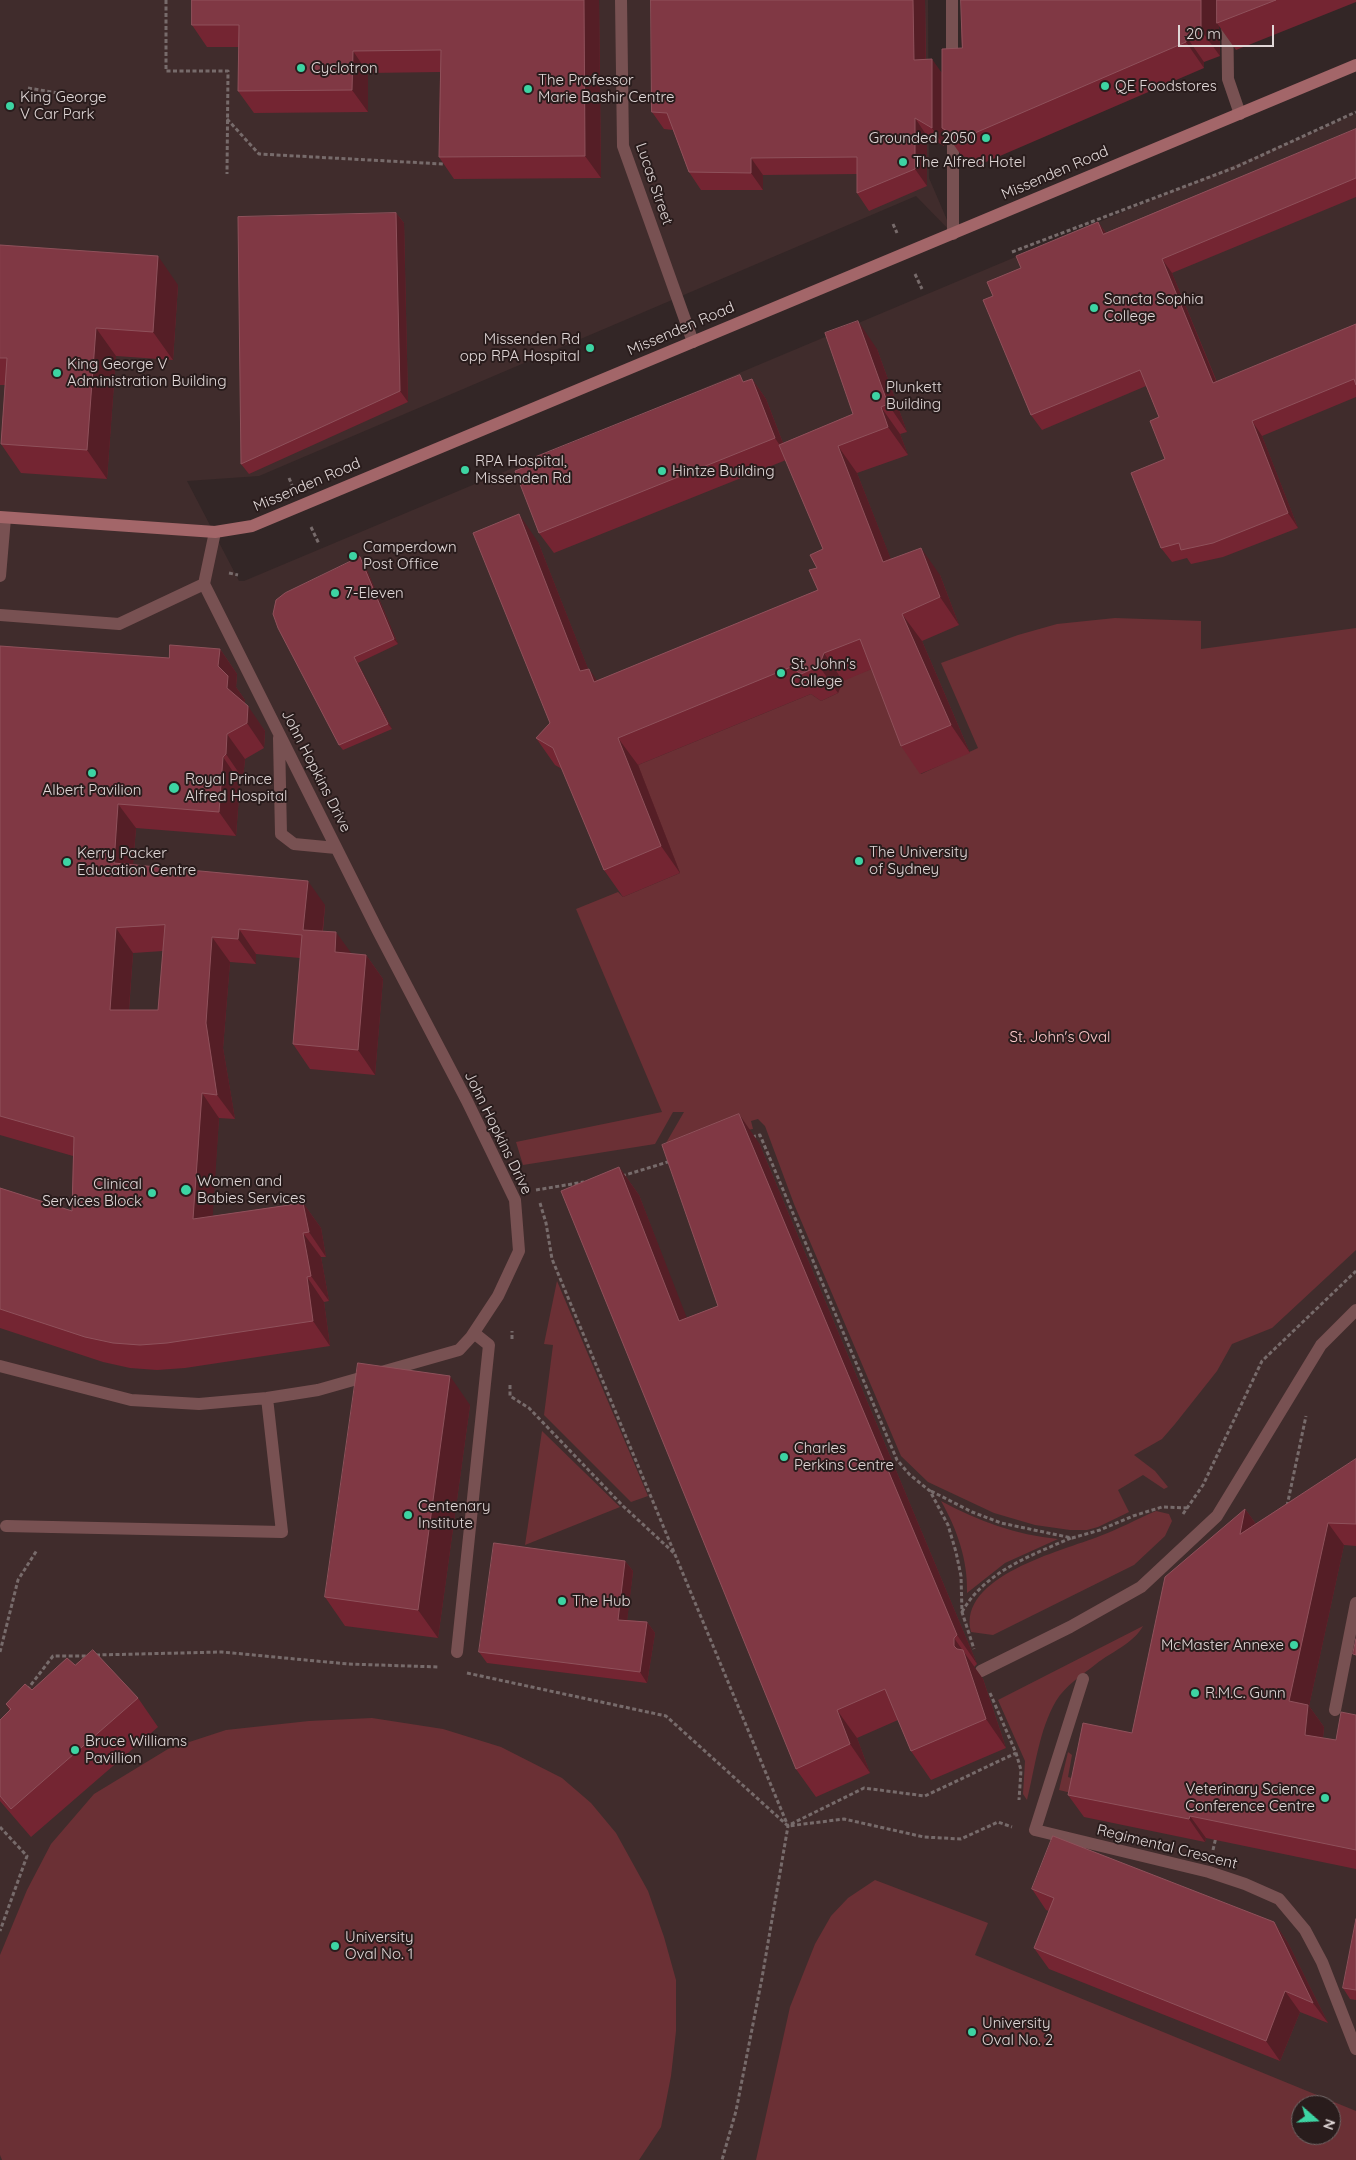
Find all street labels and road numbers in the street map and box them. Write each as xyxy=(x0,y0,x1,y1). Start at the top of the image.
street label: Lucas Street xyxy=(632,141,676,227)
street label: Missenden Road xyxy=(999,142,1111,204)
street label: Missenden Road xyxy=(625,298,737,360)
street label: Missenden Road xyxy=(251,454,363,516)
street label: John Hopkins Drive xyxy=(277,707,355,835)
street label: John Hopkins Drive xyxy=(460,1068,536,1198)
street label: Regimental Crescent xyxy=(1095,1821,1239,1873)

